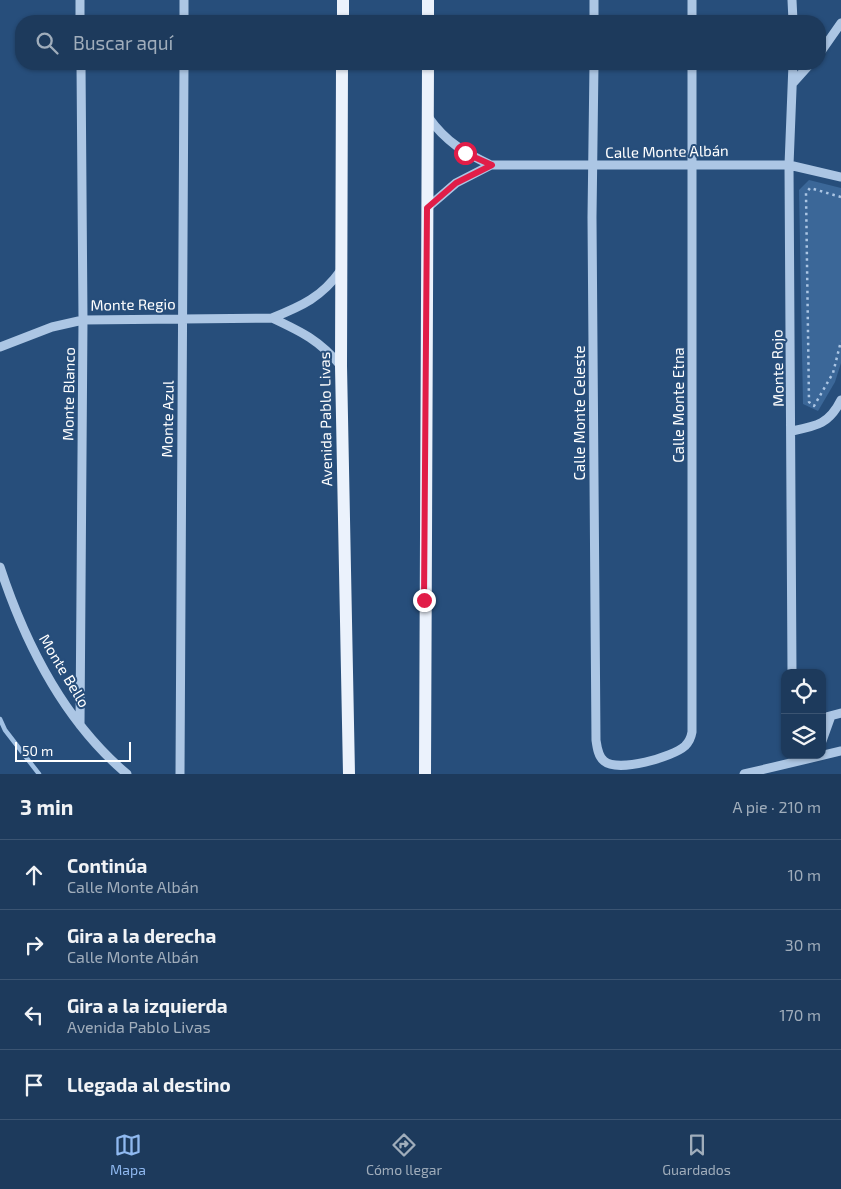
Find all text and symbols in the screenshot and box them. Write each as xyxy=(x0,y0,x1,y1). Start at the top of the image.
search box xyxy=(15,15,826,70)
icon: search xyxy=(33,29,61,57)
text: Buscar aquí xyxy=(73,31,173,54)
street label: Calle Monte Albán xyxy=(605,141,729,161)
route start xyxy=(454,142,477,165)
street label: Monte Regio xyxy=(90,294,176,314)
street label: Monte Rojo xyxy=(767,329,788,407)
street label: Calle Monte Celeste xyxy=(570,345,588,481)
street label: Monte Blanco xyxy=(58,347,78,441)
street label: Calle Monte Etna xyxy=(669,347,687,463)
street label: Avenida Pablo Livas xyxy=(315,352,335,486)
street label: Monte Azul xyxy=(157,380,177,458)
route end xyxy=(413,589,436,612)
street label: Monte Bello xyxy=(36,631,94,710)
map controls xyxy=(781,669,826,759)
button: locate xyxy=(781,669,826,714)
button: layers xyxy=(781,714,826,759)
scale bar xyxy=(15,739,131,762)
text: 50 m xyxy=(22,742,53,759)
text: 3 min xyxy=(20,794,73,819)
text: A pie · 210 m xyxy=(733,797,821,816)
text: Continúa xyxy=(67,854,147,877)
icon: ahead xyxy=(20,861,48,889)
text: 10 m xyxy=(787,865,821,884)
text: Calle Monte Albán xyxy=(67,877,199,896)
text: Gira a la derecha xyxy=(67,924,216,947)
icon: right xyxy=(20,931,48,959)
text: 30 m xyxy=(785,935,821,954)
text: Calle Monte Albán xyxy=(67,947,199,966)
text: Gira a la izquierda xyxy=(67,994,228,1017)
icon: left xyxy=(20,1001,48,1029)
text: 170 m xyxy=(779,1005,821,1024)
text: Avenida Pablo Livas xyxy=(67,1017,211,1036)
icon: arrive xyxy=(20,1071,48,1099)
text: Llegada al destino xyxy=(67,1073,231,1096)
tab: Mapa xyxy=(110,1131,146,1178)
tab: Cómo llegar xyxy=(366,1131,442,1178)
tab: Guardados xyxy=(662,1131,731,1178)

